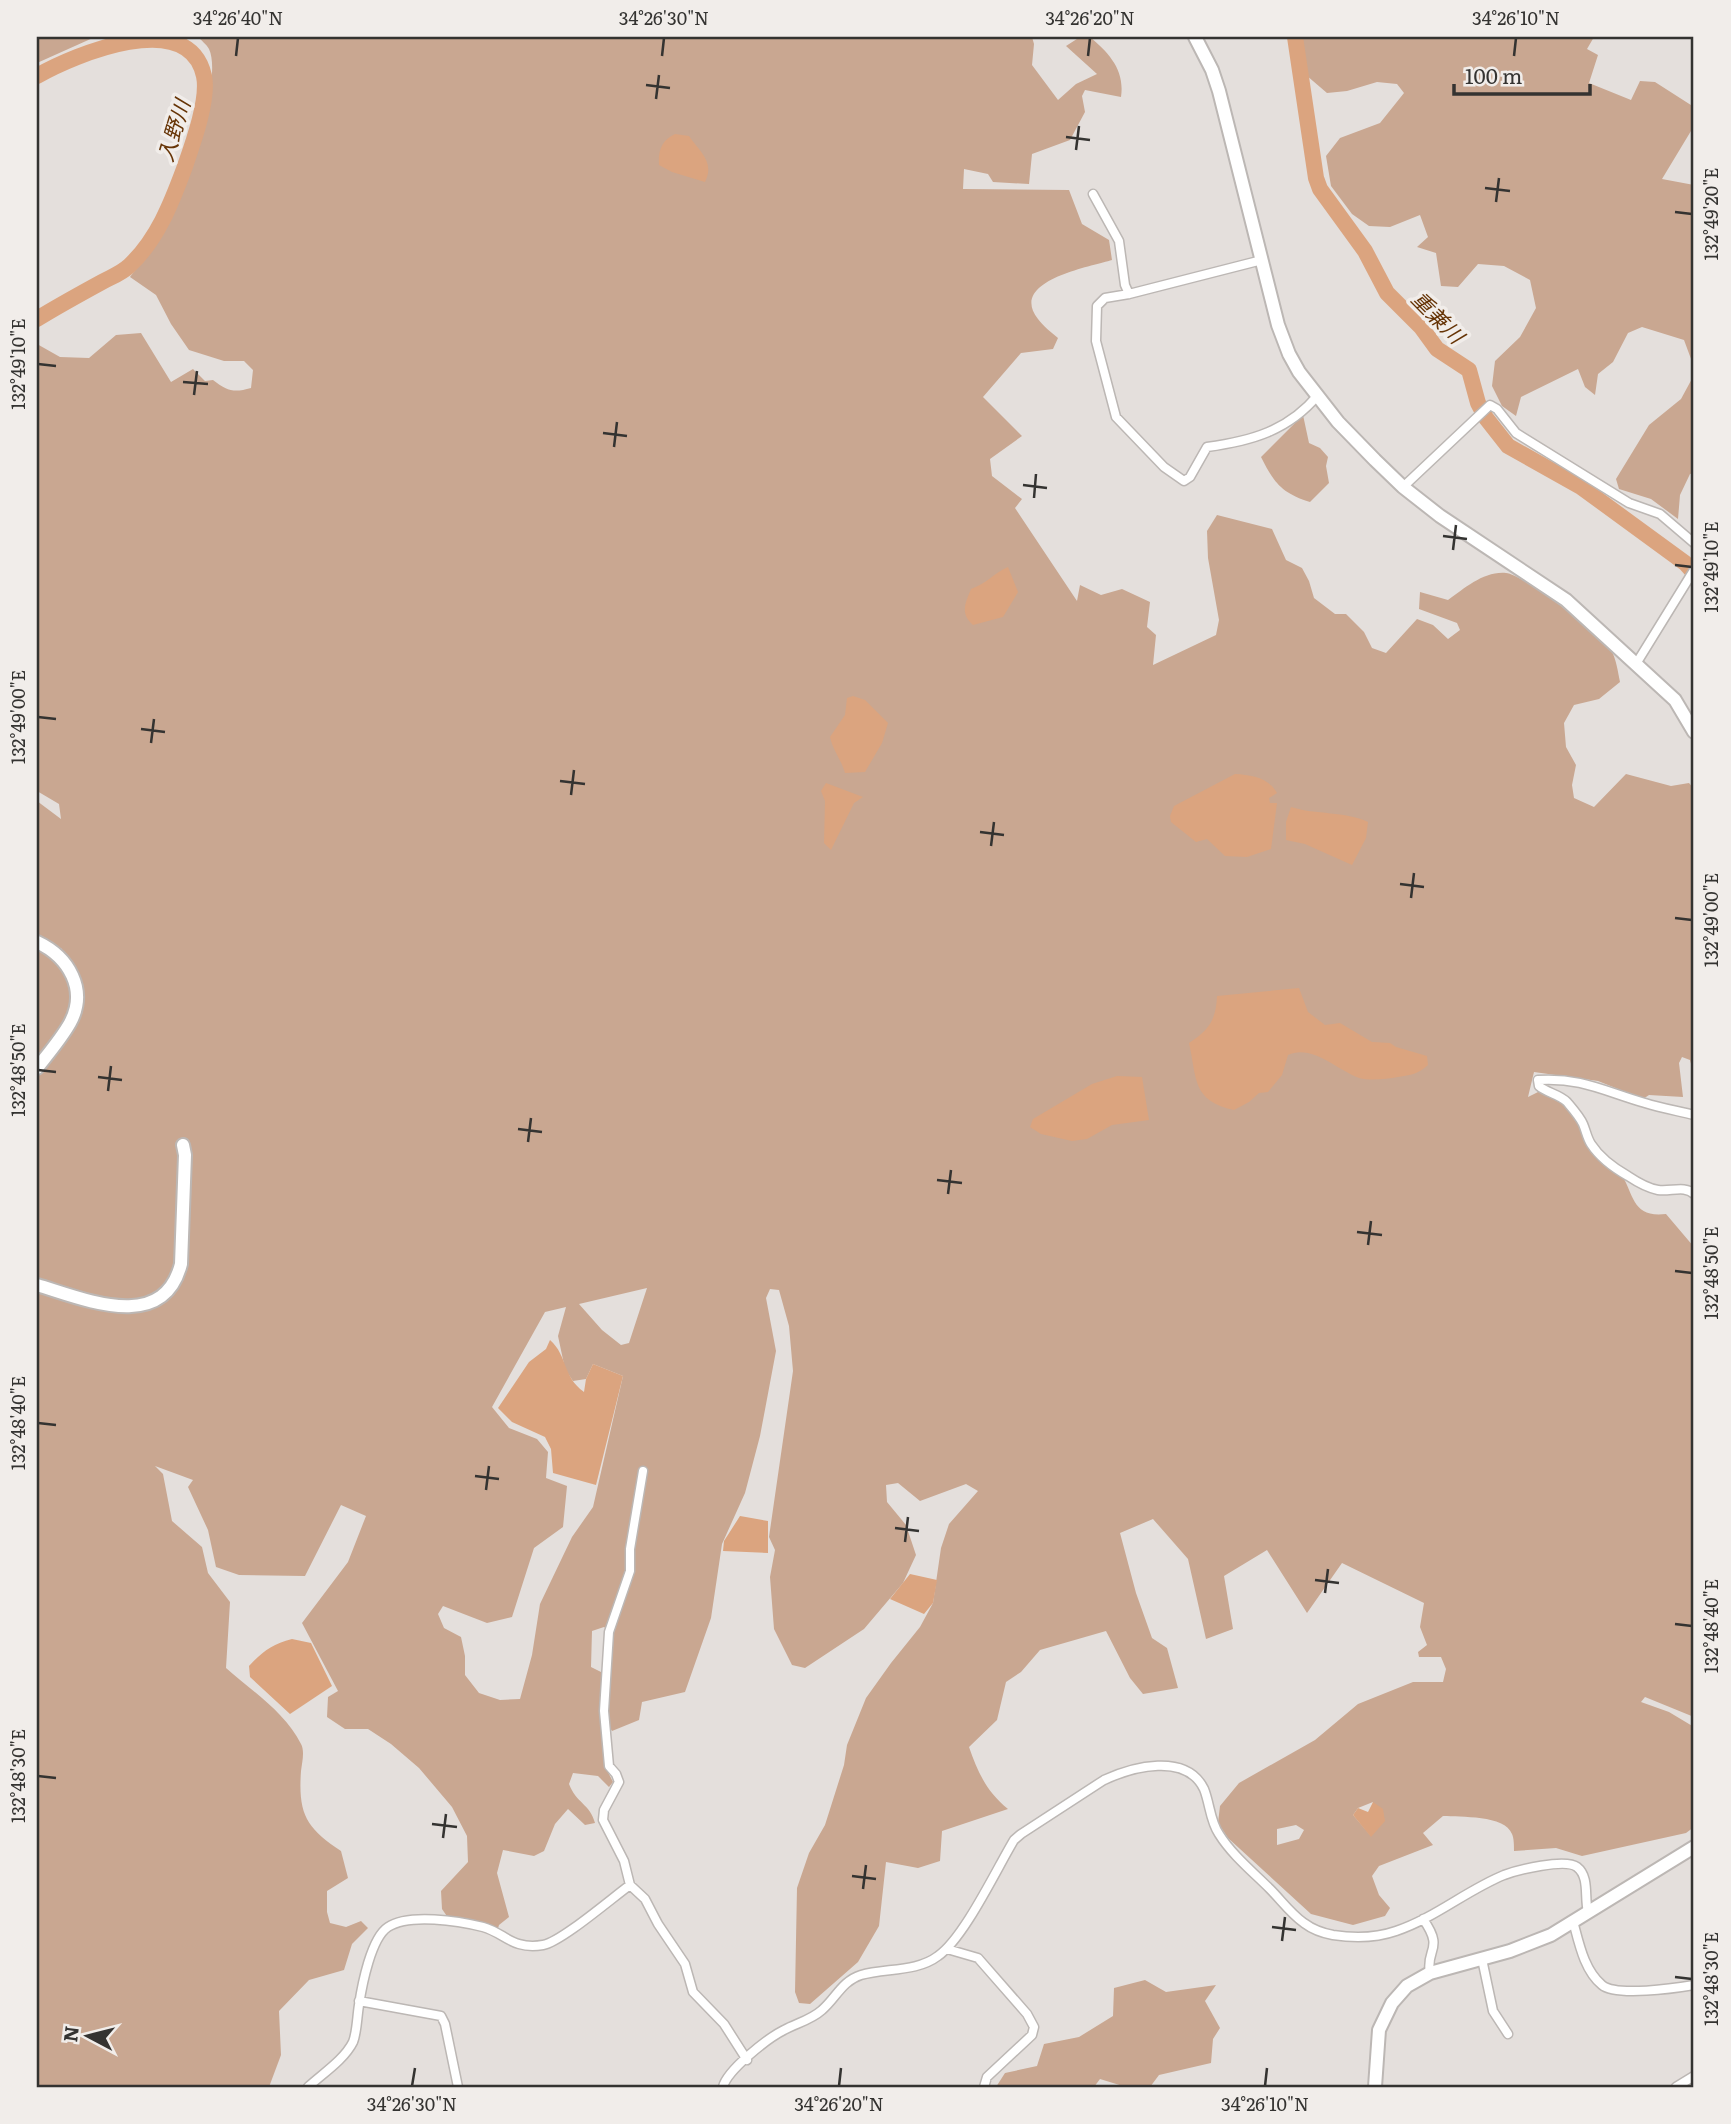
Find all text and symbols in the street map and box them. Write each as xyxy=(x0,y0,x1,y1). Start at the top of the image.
text: 34°26'40"N xyxy=(193,4,283,31)
text: 34°26'30"N xyxy=(619,4,709,31)
text: 34°26'20"N xyxy=(1045,4,1135,31)
text: 34°26'10"N xyxy=(1472,4,1560,31)
scale bar xyxy=(1454,52,1591,96)
text: 100 m xyxy=(1465,59,1522,90)
water label: 入野川 xyxy=(148,93,197,165)
text: 132°49'20"E xyxy=(1697,167,1724,261)
water label: 重兼川 xyxy=(1406,283,1474,351)
text: 132°49'10"E xyxy=(4,318,31,410)
text: 132°49'10"E xyxy=(1697,521,1724,613)
text: 132°49'00"E xyxy=(4,670,31,764)
text: 132°49'00"E xyxy=(1697,873,1724,967)
text: 132°48'50"E xyxy=(4,1023,31,1117)
text: 132°48'50"E xyxy=(1697,1226,1724,1320)
text: 132°48'40"E xyxy=(4,1376,31,1470)
text: 132°48'40"E xyxy=(1697,1579,1724,1673)
text: 132°48'30"E xyxy=(4,1729,31,1823)
text: 132°48'30"E xyxy=(1697,1932,1724,2026)
north arrow xyxy=(52,2002,122,2072)
text: N xyxy=(55,2024,85,2043)
text: 34°26'30"N xyxy=(367,2090,457,2117)
text: 34°26'20"N xyxy=(794,2090,884,2117)
text: 34°26'10"N xyxy=(1221,2090,1309,2117)

